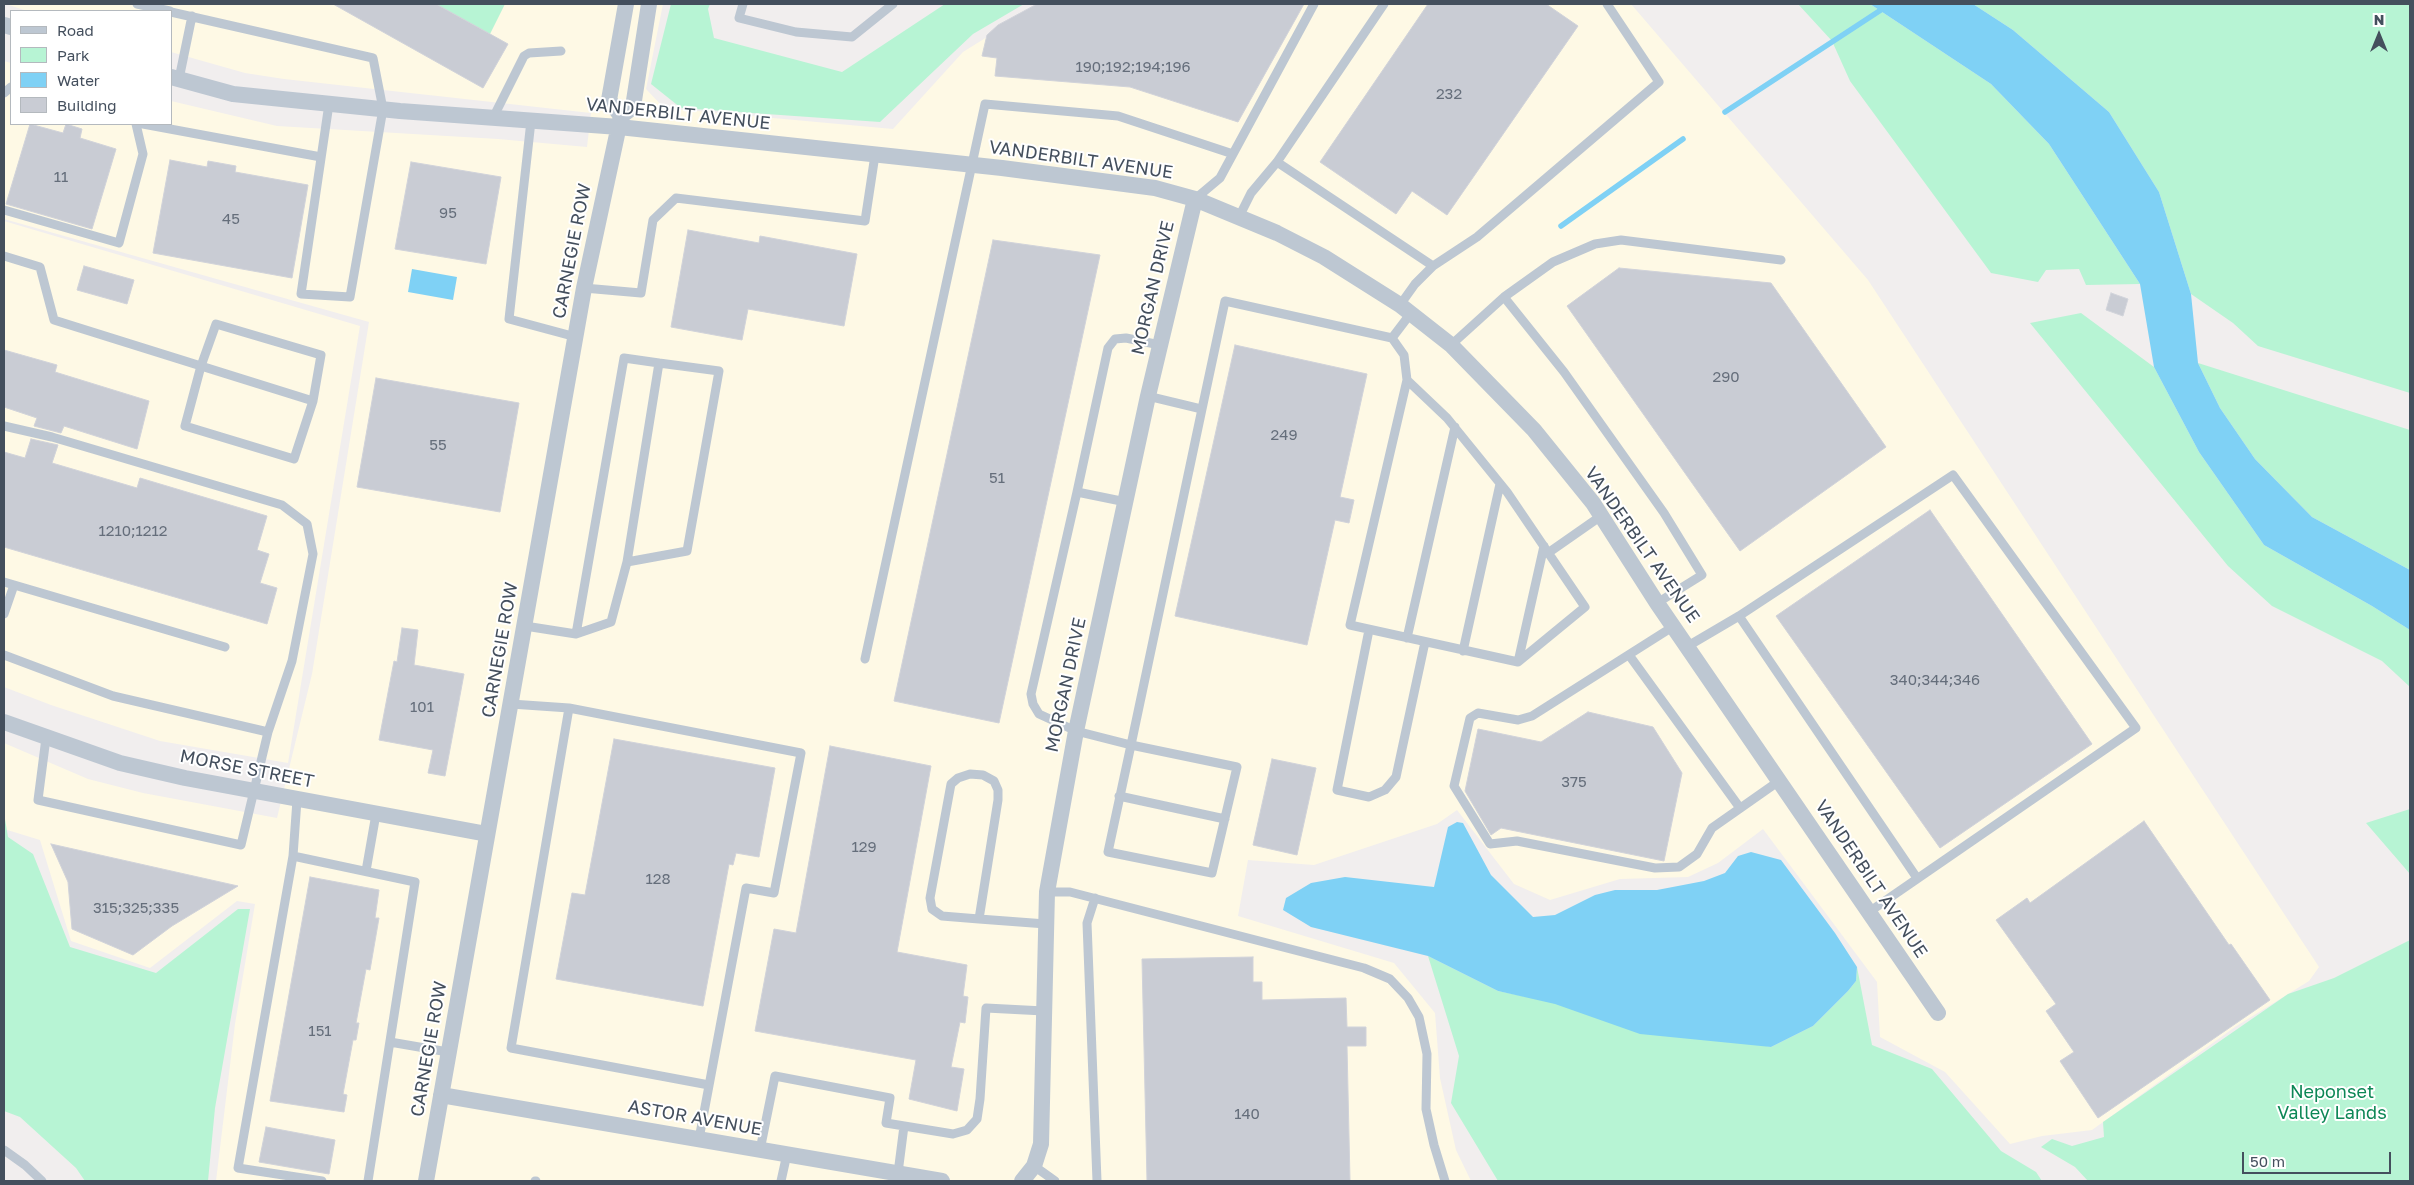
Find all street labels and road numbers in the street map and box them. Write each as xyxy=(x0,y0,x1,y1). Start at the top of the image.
street label: VANDERBILT AVENUE xyxy=(585,94,771,134)
street label: VANDERBILT AVENUE xyxy=(988,136,1174,184)
street label: CARNEGIE ROW xyxy=(548,182,596,320)
street label: MORGAN DRIVE xyxy=(1127,219,1179,357)
street label: VANDERBILT AVENUE xyxy=(1580,463,1704,627)
street label: CARNEGIE ROW xyxy=(477,581,523,719)
street label: MORGAN DRIVE xyxy=(1041,616,1091,754)
street label: MORSE STREET xyxy=(178,745,316,793)
street label: VANDERBILT AVENUE xyxy=(1810,796,1932,962)
street label: CARNEGIE ROW xyxy=(406,980,452,1118)
street label: ASTOR AVENUE xyxy=(626,1096,764,1140)

